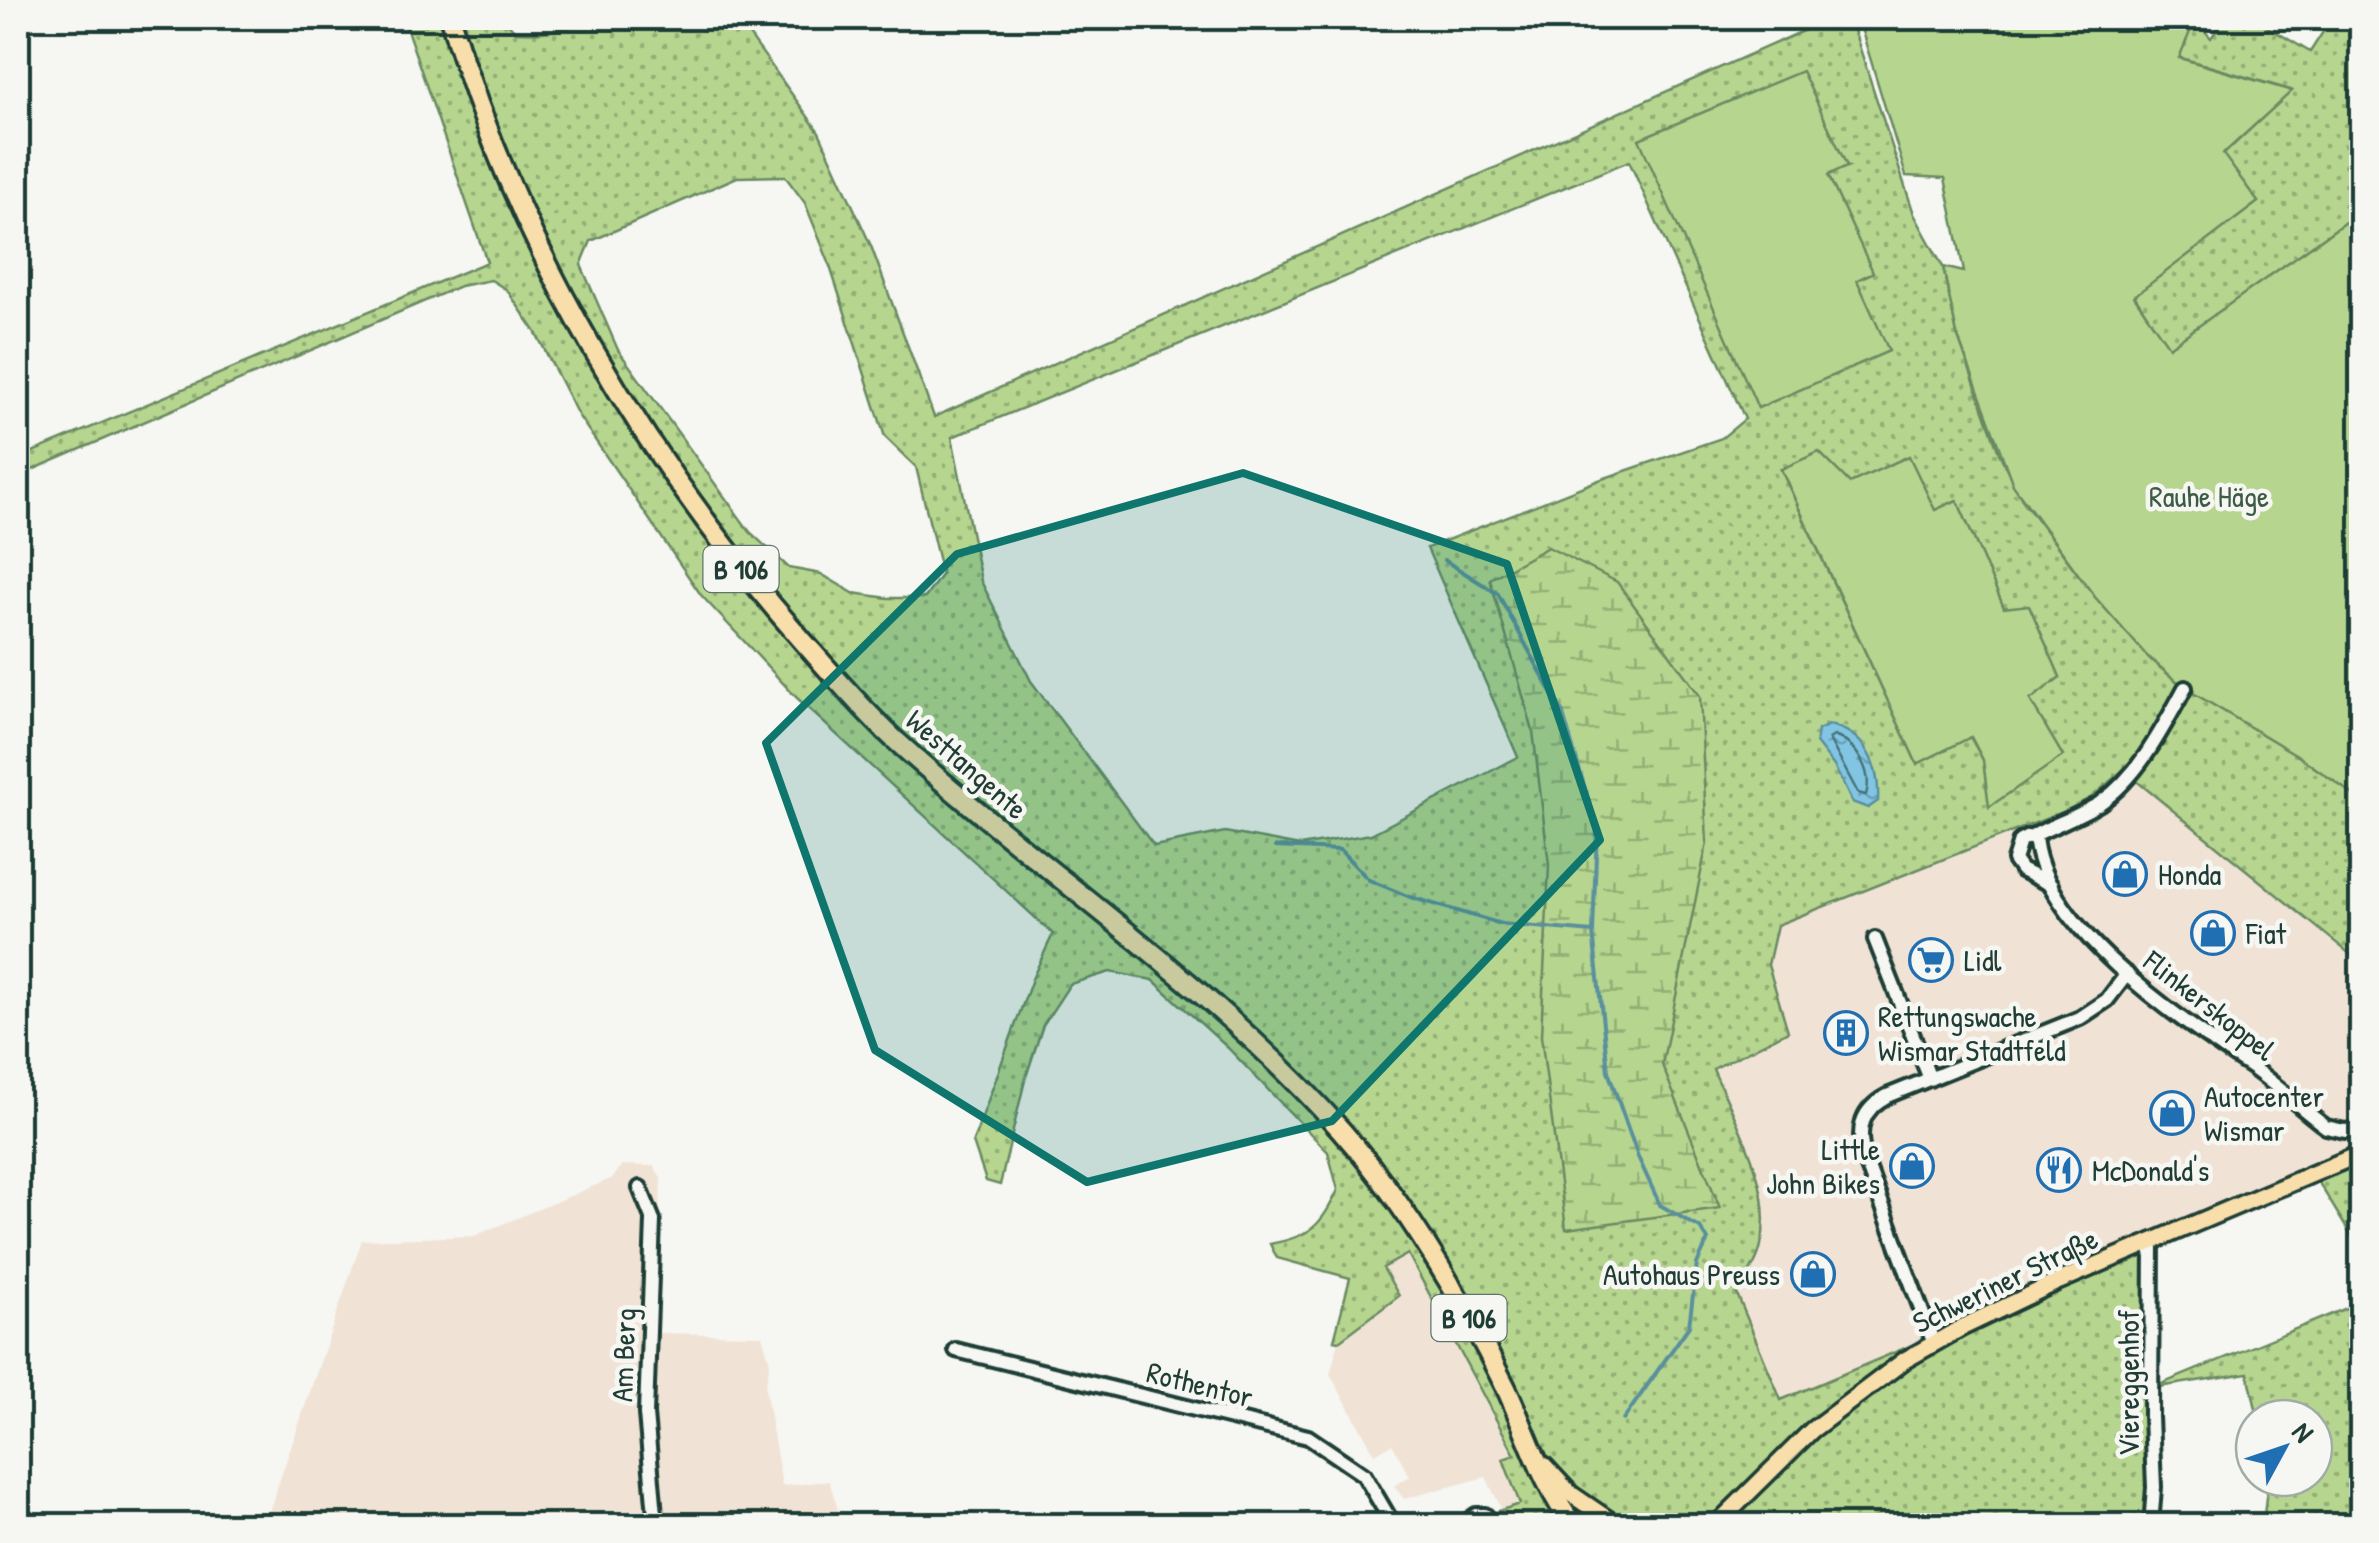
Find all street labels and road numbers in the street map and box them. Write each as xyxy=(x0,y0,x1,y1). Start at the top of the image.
road number: B 106 xyxy=(704,546,778,592)
street label: Westtangente xyxy=(898,700,1036,828)
street label: Flinkerskoppel xyxy=(2135,940,2284,1069)
street label: Schweriner Straße xyxy=(1906,1218,2104,1342)
road number: B 106 xyxy=(1432,1295,1506,1341)
street label: Am Berg xyxy=(601,1307,645,1403)
street label: Viereggenhof xyxy=(2108,1309,2148,1456)
street label: Rothentor xyxy=(1143,1352,1258,1417)

